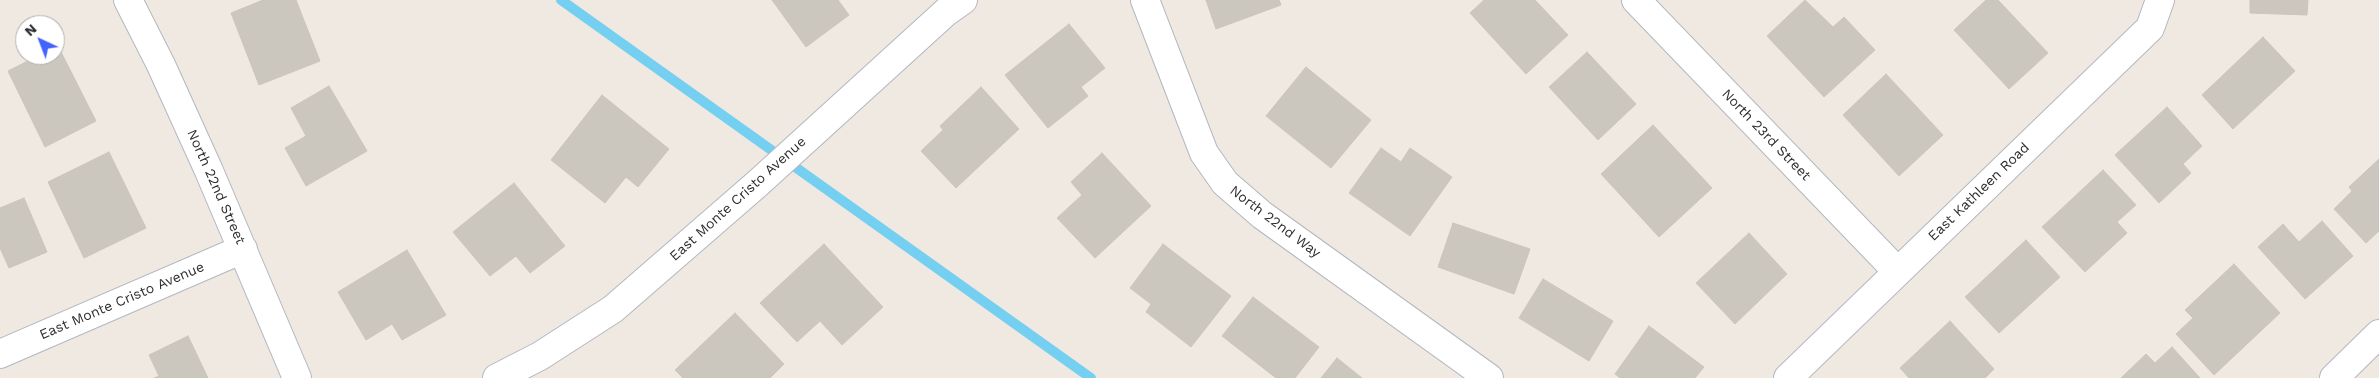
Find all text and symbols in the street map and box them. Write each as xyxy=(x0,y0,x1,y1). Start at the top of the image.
north arrow xyxy=(15,15,65,65)
text: N xyxy=(21,20,40,39)
street label: North 23rd Street xyxy=(1718,86,1814,184)
street label: North 22nd Street xyxy=(183,127,249,247)
street label: East Monte Cristo Avenue xyxy=(666,133,810,265)
street label: East Kathleen Road xyxy=(1925,139,2033,245)
street label: North 22nd Way xyxy=(1226,182,1324,262)
street label: East Monte Cristo Avenue xyxy=(37,259,207,343)

